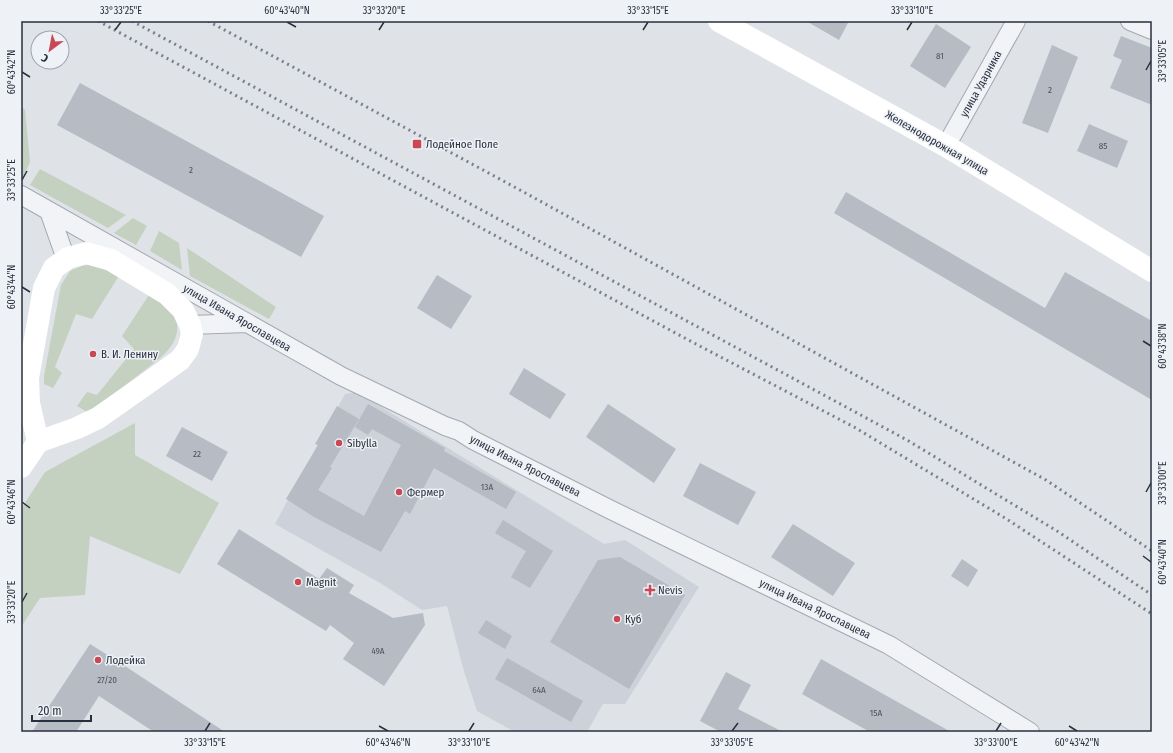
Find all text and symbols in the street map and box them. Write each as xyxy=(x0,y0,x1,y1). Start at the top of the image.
text: 33°33'25"E xyxy=(100,5,142,17)
text: 60°43'40"N xyxy=(264,5,310,17)
text: 33°33'20"E xyxy=(363,5,406,17)
text: 33°33'15"E xyxy=(627,5,669,17)
text: 33°33'10"E xyxy=(891,5,933,17)
north arrow xyxy=(30,30,70,70)
text: 33°33'05"E xyxy=(1157,39,1169,82)
street label: улица Ударника xyxy=(957,49,1005,119)
text: 60°43'42"N xyxy=(6,50,18,94)
text: С xyxy=(39,51,51,65)
house number: 81 xyxy=(936,51,944,61)
house number: 2 xyxy=(1048,85,1052,95)
street label: Железнодорожная улица xyxy=(883,108,991,178)
marker: Лодейное Поле xyxy=(411,138,423,150)
place label: Лодейное Поле xyxy=(426,138,498,151)
house number: 85 xyxy=(1099,141,1107,151)
text: 33°33'25"E xyxy=(6,159,18,201)
house number: 2 xyxy=(189,165,193,175)
text: 60°43'44"N xyxy=(6,265,18,309)
street label: улица Ивана Ярославцева xyxy=(181,282,293,354)
text: 60°43'38"N xyxy=(1157,323,1169,369)
place label: В. И. Ленину xyxy=(101,348,158,361)
marker: В. И. Ленину xyxy=(88,349,98,359)
street label: улица Ивана Ярославцева xyxy=(468,432,582,500)
place label: Sibylla xyxy=(347,437,377,450)
marker: Sibylla xyxy=(334,438,344,448)
house number: 22 xyxy=(193,449,201,459)
text: 33°33'00"E xyxy=(1157,461,1169,505)
text: 60°43'46"N xyxy=(6,479,18,525)
house number: 13А xyxy=(481,482,493,492)
place label: Фермер xyxy=(407,486,445,499)
marker: Фермер xyxy=(394,487,404,497)
text: 60°43'40"N xyxy=(1157,539,1169,585)
place label: Magnit xyxy=(306,576,337,589)
street label: улица Ивана Ярославцева xyxy=(757,576,873,642)
marker: Magnit xyxy=(293,577,303,587)
text: 33°33'20"E xyxy=(6,580,18,623)
place label: Nevis xyxy=(658,584,683,597)
marker: Nevis xyxy=(645,585,655,595)
place label: Куб xyxy=(625,613,642,626)
marker: Куб xyxy=(612,614,622,624)
house number: 49А xyxy=(371,646,385,656)
place label: Лодейка xyxy=(106,654,145,667)
marker: Лодейка xyxy=(93,655,103,665)
house number: 27/20 xyxy=(97,675,117,685)
house number: 64А xyxy=(532,685,546,695)
scale bar xyxy=(32,697,91,723)
text: 20 m xyxy=(38,704,62,718)
house number: 15А xyxy=(870,708,882,718)
text: 33°33'15"E xyxy=(184,737,226,749)
text: 60°43'46"N xyxy=(365,737,411,749)
text: 33°33'10"E xyxy=(448,737,490,749)
text: 33°33'05"E xyxy=(711,737,754,749)
text: 33°33'00"E xyxy=(974,737,1018,749)
text: 60°43'42"N xyxy=(1055,737,1099,749)

